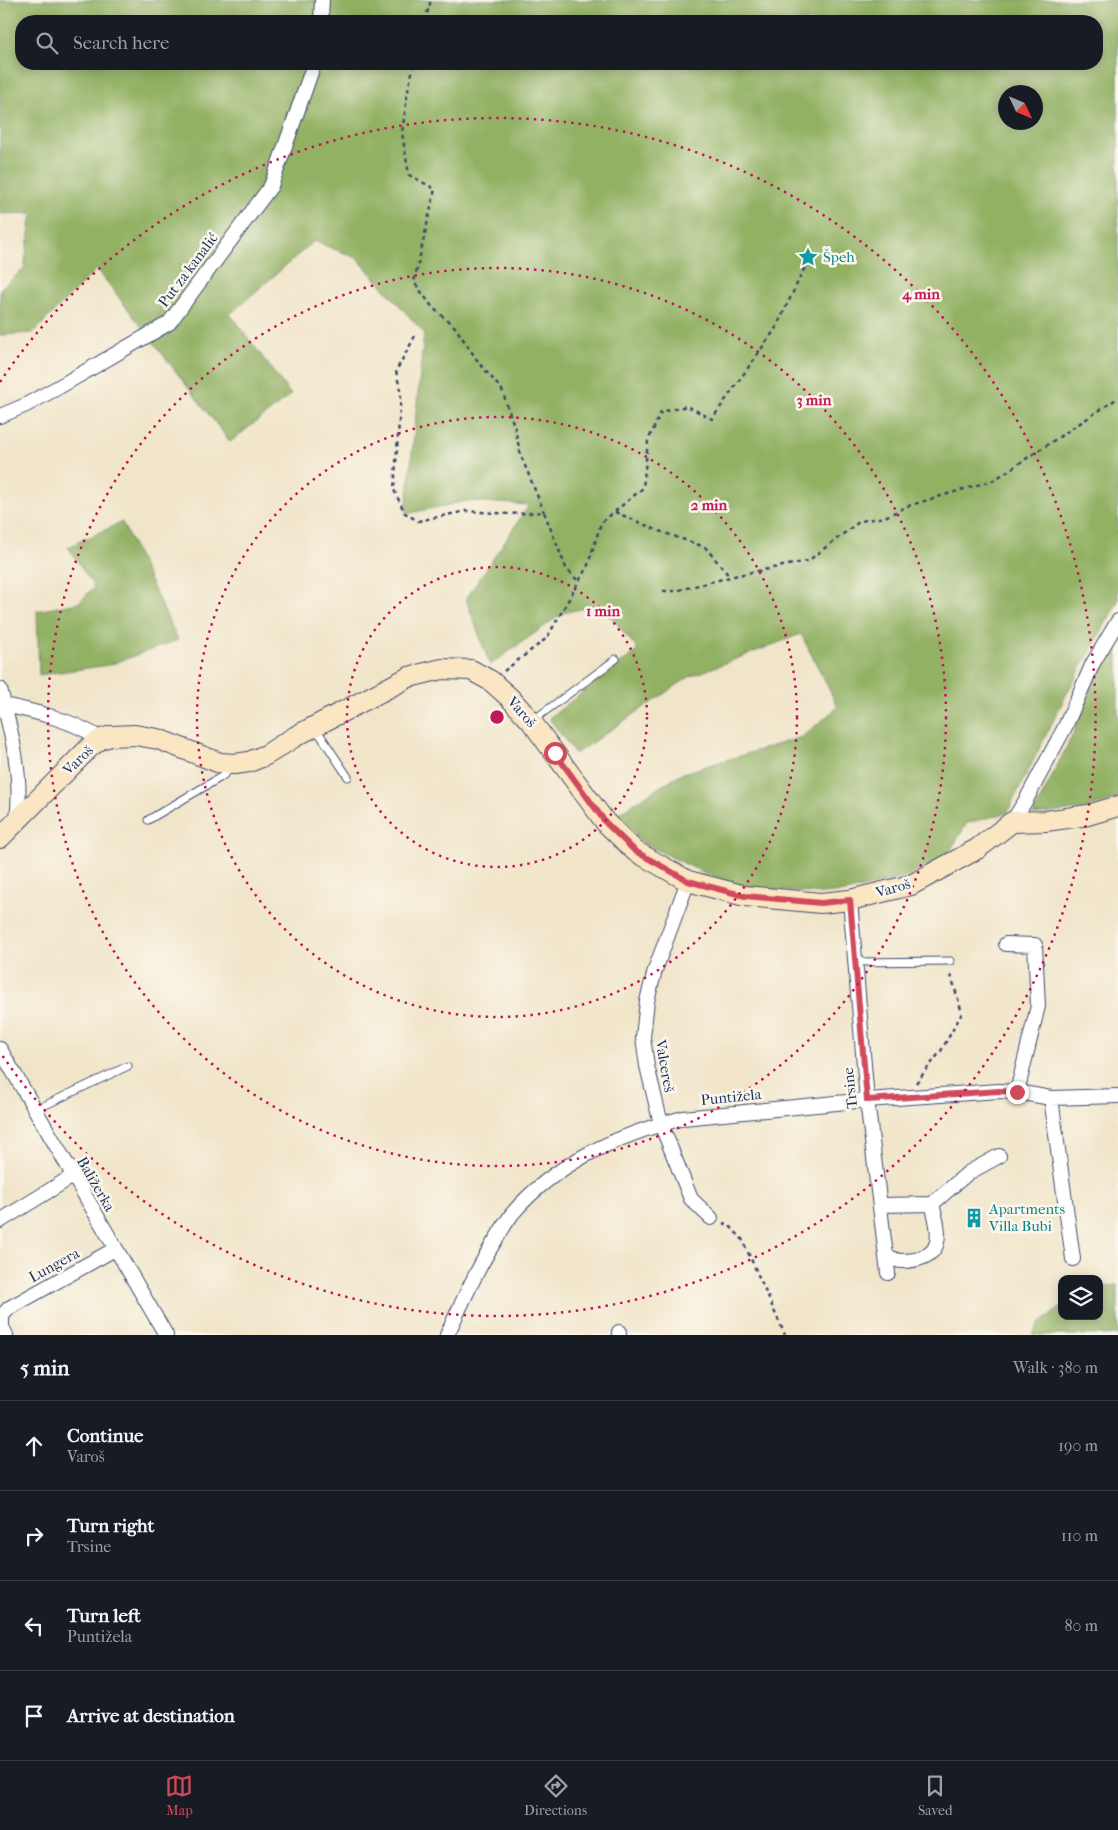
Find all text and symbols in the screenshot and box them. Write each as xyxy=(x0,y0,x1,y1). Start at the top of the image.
search box xyxy=(15,15,1103,70)
icon: search xyxy=(33,29,61,57)
text: Search here xyxy=(73,32,169,54)
north arrow xyxy=(998,85,1043,130)
street label: Put za kanalić xyxy=(154,229,222,311)
place icon: Špeh xyxy=(797,246,819,268)
place label: Špeh xyxy=(823,248,855,266)
text: 4 min xyxy=(901,285,940,303)
text: 3 min xyxy=(797,391,832,409)
text: 2 min xyxy=(691,496,728,514)
text: 1 min xyxy=(586,602,620,620)
street label: Varoš xyxy=(503,692,541,731)
centre of rings xyxy=(488,708,506,726)
street label: Varoš xyxy=(58,741,97,779)
route start xyxy=(544,742,567,765)
street label: Varoš xyxy=(873,874,913,902)
street label: Valcereš xyxy=(651,1037,679,1094)
street label: Trsine xyxy=(839,1066,861,1110)
route end xyxy=(1006,1081,1029,1104)
street label: Puntižela xyxy=(700,1085,763,1109)
street label: Baližerka xyxy=(73,1153,119,1215)
place label: Apartments Villa Bubi xyxy=(988,1200,1065,1235)
building icon: Apartments Villa Bubi xyxy=(963,1207,985,1229)
street label: Lungera xyxy=(26,1243,83,1286)
map controls xyxy=(1058,1275,1103,1320)
button: layers xyxy=(1058,1275,1103,1320)
text: 5 min xyxy=(20,1356,69,1380)
text: Walk · 380 m xyxy=(1013,1358,1098,1377)
text: Continue xyxy=(67,1425,143,1447)
icon: ahead xyxy=(20,1432,48,1460)
text: 190 m xyxy=(1058,1436,1098,1455)
text: Varoš xyxy=(67,1447,105,1466)
text: Turn right xyxy=(67,1515,154,1537)
icon: right xyxy=(20,1522,48,1550)
text: 110 m xyxy=(1061,1526,1098,1545)
text: Trsine xyxy=(67,1537,111,1556)
text: Turn left xyxy=(67,1605,141,1627)
icon: left xyxy=(20,1612,48,1640)
text: 80 m xyxy=(1064,1616,1098,1635)
text: Puntižela xyxy=(67,1627,132,1646)
icon: arrive xyxy=(20,1702,48,1730)
text: Arrive at destination xyxy=(67,1705,235,1727)
tab: Map xyxy=(165,1772,193,1819)
tab: Directions xyxy=(524,1772,587,1819)
tab: Saved xyxy=(918,1772,953,1819)

